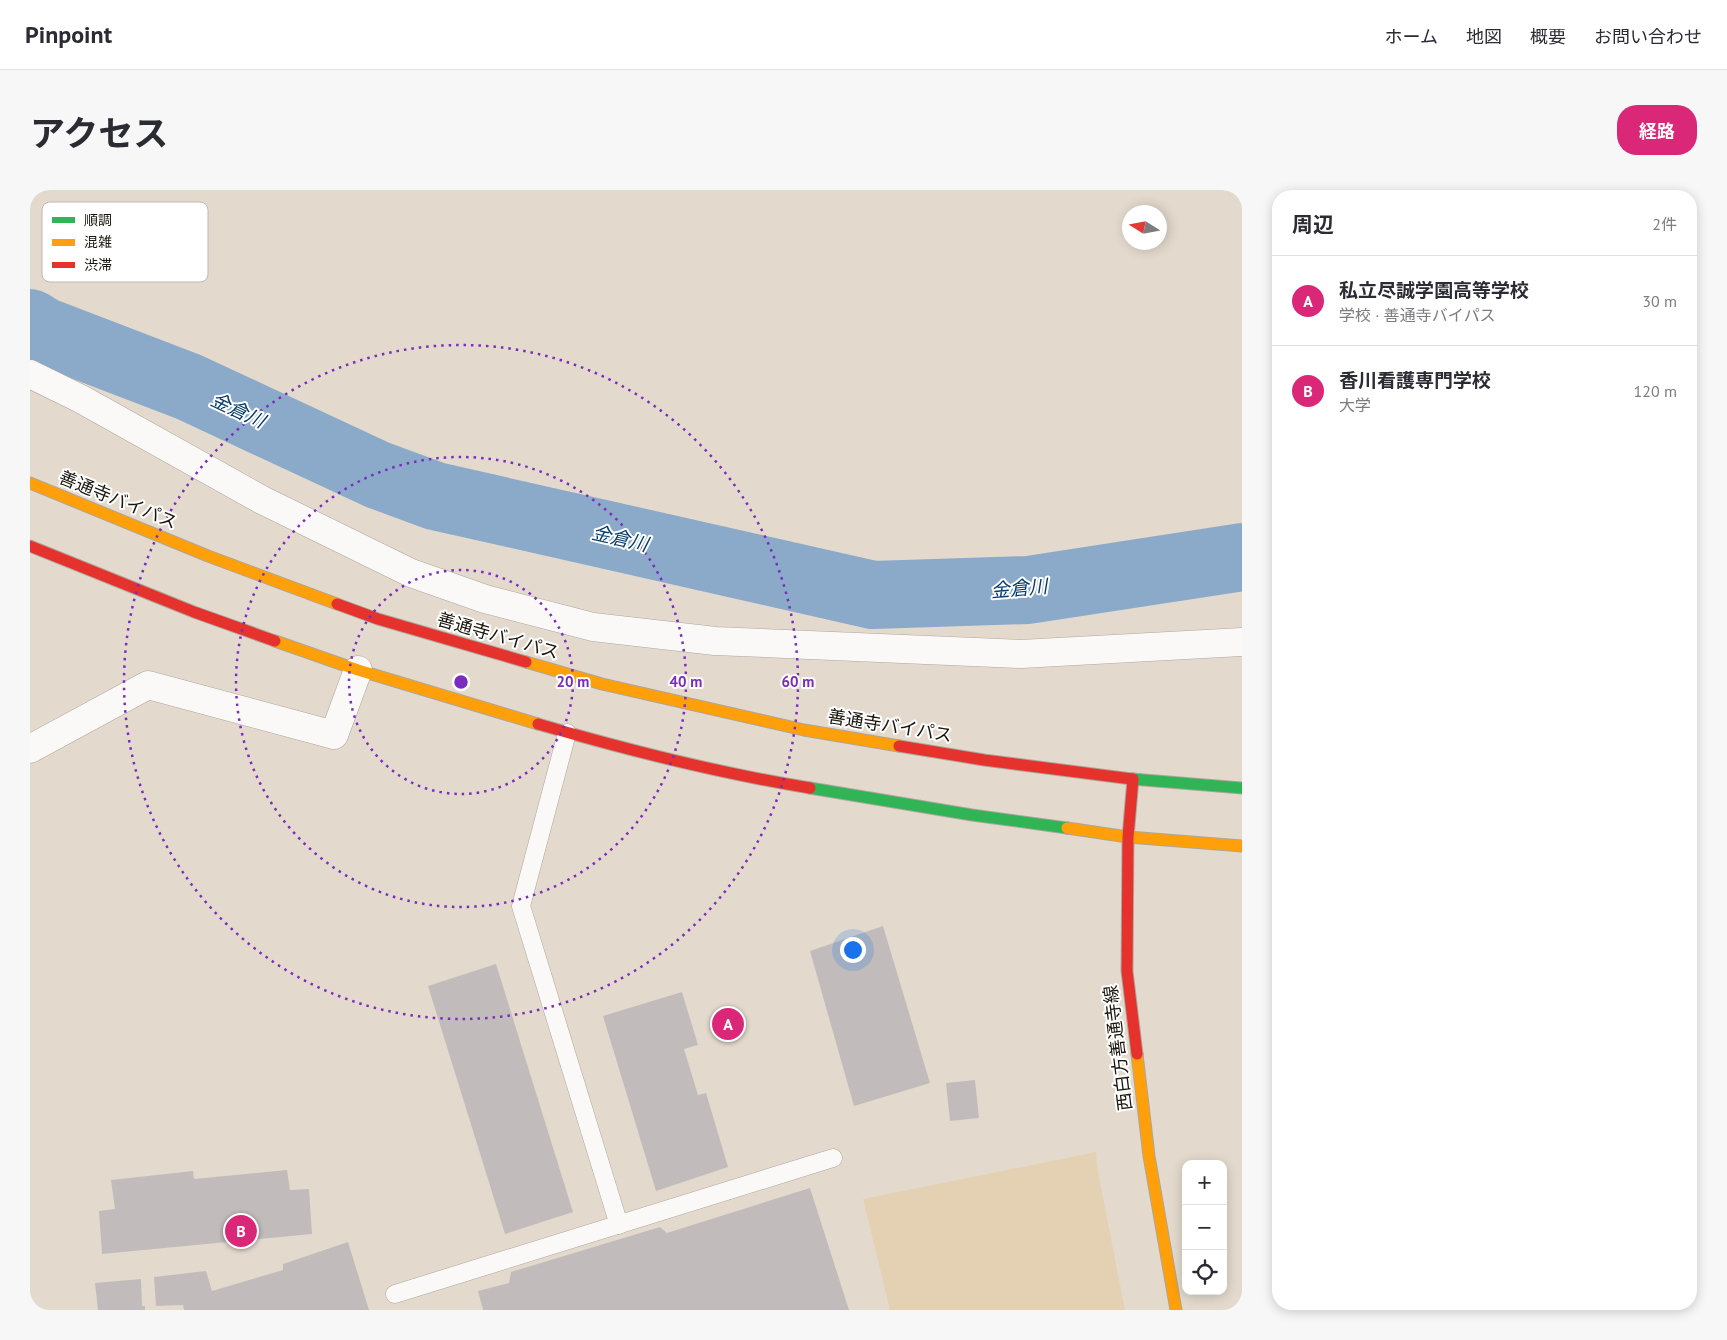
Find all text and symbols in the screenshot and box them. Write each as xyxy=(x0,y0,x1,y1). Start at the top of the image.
text: Pinpoint xyxy=(25,19,112,50)
text: ホーム xyxy=(1385,25,1438,48)
text: 地図 xyxy=(1466,25,1502,48)
text: 概要 xyxy=(1530,25,1566,48)
text: お問い合わせ xyxy=(1594,25,1702,48)
button: 経路 xyxy=(1617,105,1697,155)
text: アクセス xyxy=(30,110,168,156)
legend xyxy=(42,202,208,282)
north arrow xyxy=(1122,205,1167,250)
text: 順調 xyxy=(84,211,112,229)
text: 周辺 xyxy=(1292,211,1334,238)
text: 2件 xyxy=(1652,214,1677,234)
text: 混雑 xyxy=(84,233,112,251)
text: 渋滞 xyxy=(84,256,112,274)
text: 私立尽誠学園高等学校 xyxy=(1339,278,1529,302)
text: A xyxy=(1303,291,1313,311)
text: 30 m xyxy=(1642,291,1677,311)
text: 学校 · 善通寺バイパス xyxy=(1339,305,1496,325)
text: 香川看護専門学校 xyxy=(1339,368,1491,392)
text: B xyxy=(1303,381,1313,401)
text: 120 m xyxy=(1634,381,1677,401)
water label: 金倉川 xyxy=(207,387,271,434)
text: 大学 xyxy=(1339,395,1371,415)
street label: 善通寺バイパス xyxy=(56,465,181,534)
water label: 金倉川 xyxy=(590,520,652,557)
water label: 金倉川 xyxy=(990,573,1050,602)
street label: 善通寺バイパス xyxy=(435,607,562,664)
text: 20 m xyxy=(557,672,589,691)
text: 40 m xyxy=(670,672,702,691)
text: 60 m xyxy=(782,672,814,691)
centre of rings xyxy=(452,673,470,691)
street label: 善通寺バイパス xyxy=(826,704,954,747)
your location xyxy=(840,937,866,963)
street label: 西白方善通寺線 xyxy=(1098,984,1137,1112)
pin: A xyxy=(712,1005,744,1043)
map controls xyxy=(1182,1160,1227,1295)
button: + xyxy=(1182,1160,1227,1205)
button: − xyxy=(1182,1205,1227,1250)
pin: B xyxy=(225,1212,257,1250)
button: locate xyxy=(1182,1250,1227,1295)

